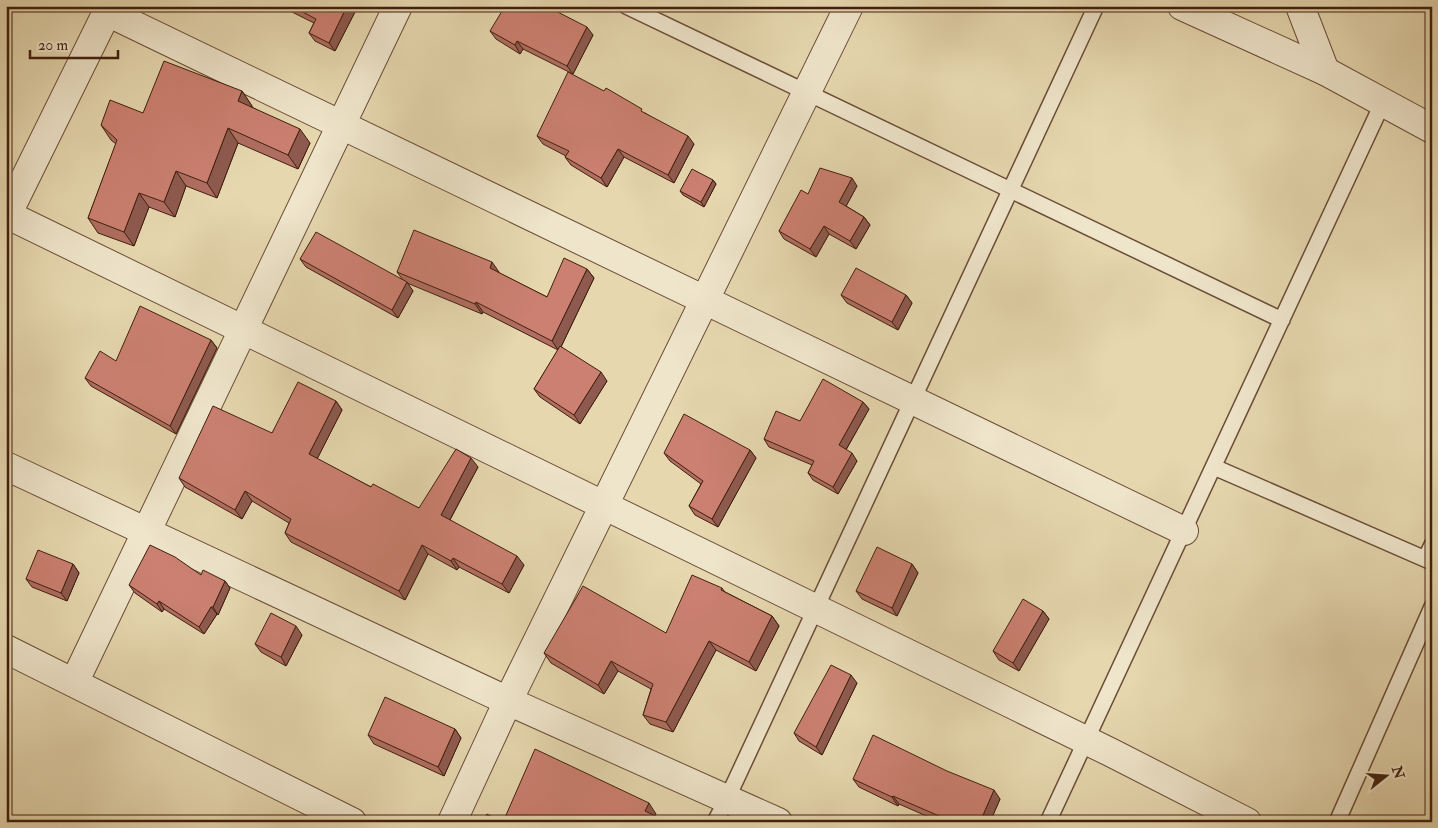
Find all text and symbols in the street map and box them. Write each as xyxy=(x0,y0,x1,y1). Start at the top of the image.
scale bar xyxy=(30,28,118,60)
text: 20 m xyxy=(38,36,68,55)
north arrow xyxy=(1360,750,1410,800)
text: N xyxy=(1388,763,1408,781)

